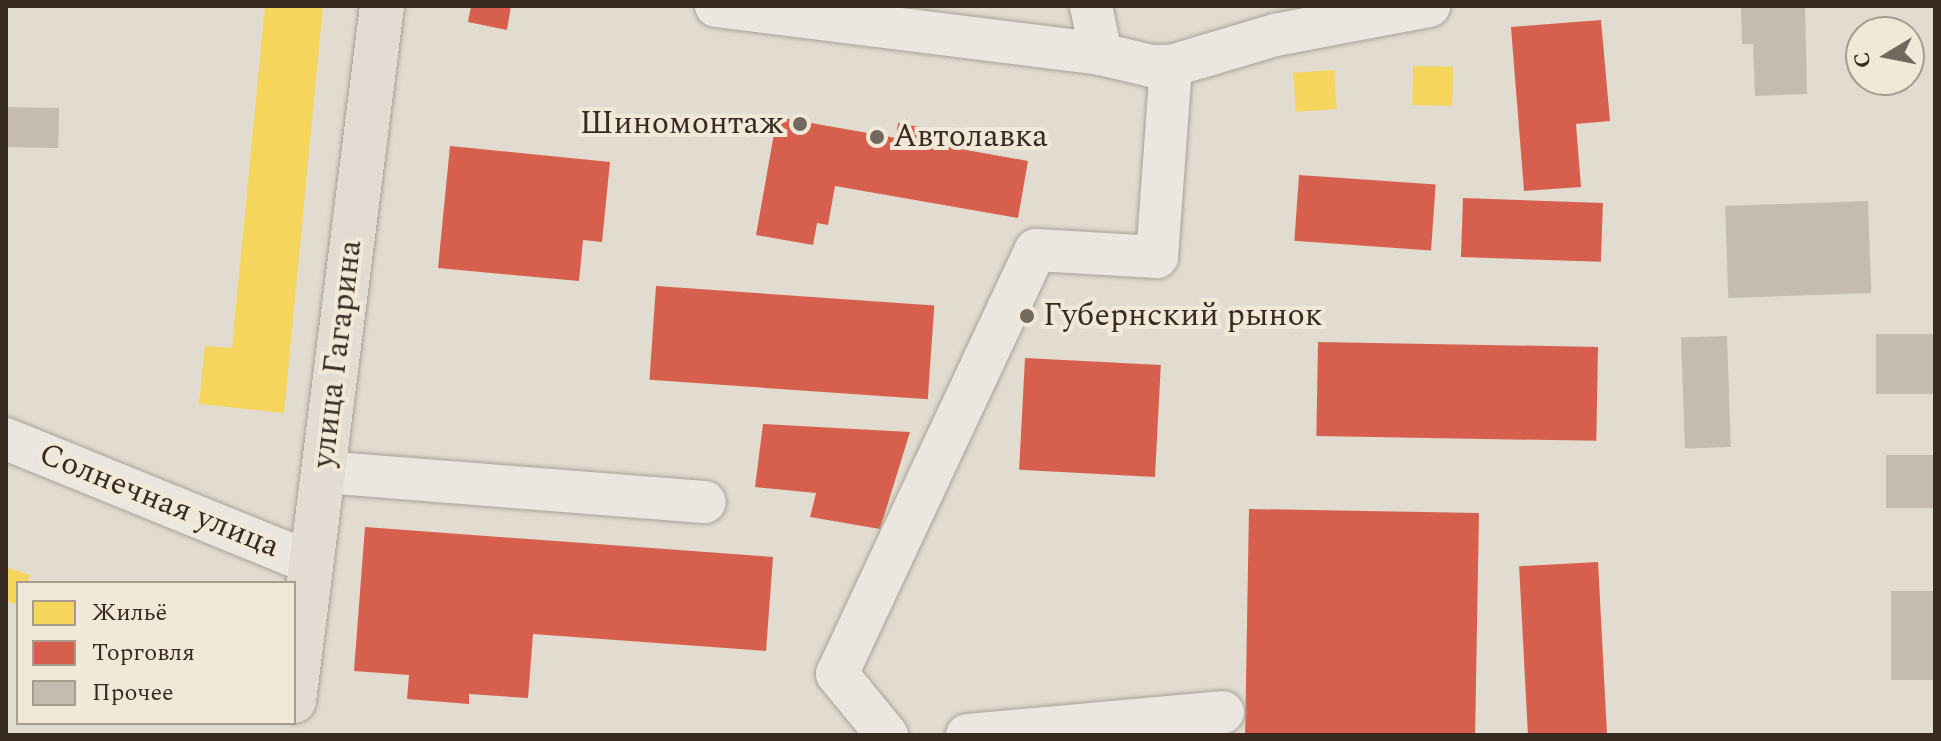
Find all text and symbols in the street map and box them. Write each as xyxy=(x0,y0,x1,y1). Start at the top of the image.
north arrow xyxy=(1845,16,1925,96)
text: С xyxy=(1845,49,1880,70)
place label: Шиномонтаж xyxy=(580,105,784,143)
marker: Шиномонтаж xyxy=(791,115,809,133)
place label: Автолавка xyxy=(893,118,1048,156)
marker: Автолавка xyxy=(868,128,886,146)
street label: улица Гагарина xyxy=(305,238,371,470)
place label: Губернский рынок xyxy=(1043,297,1323,335)
marker: Губернский рынок xyxy=(1018,307,1036,325)
street label: Солнечная улица xyxy=(33,435,285,567)
legend xyxy=(16,581,296,725)
text: Жильё xyxy=(92,595,167,631)
text: Торговля xyxy=(92,635,195,671)
text: Прочее xyxy=(92,675,174,711)

